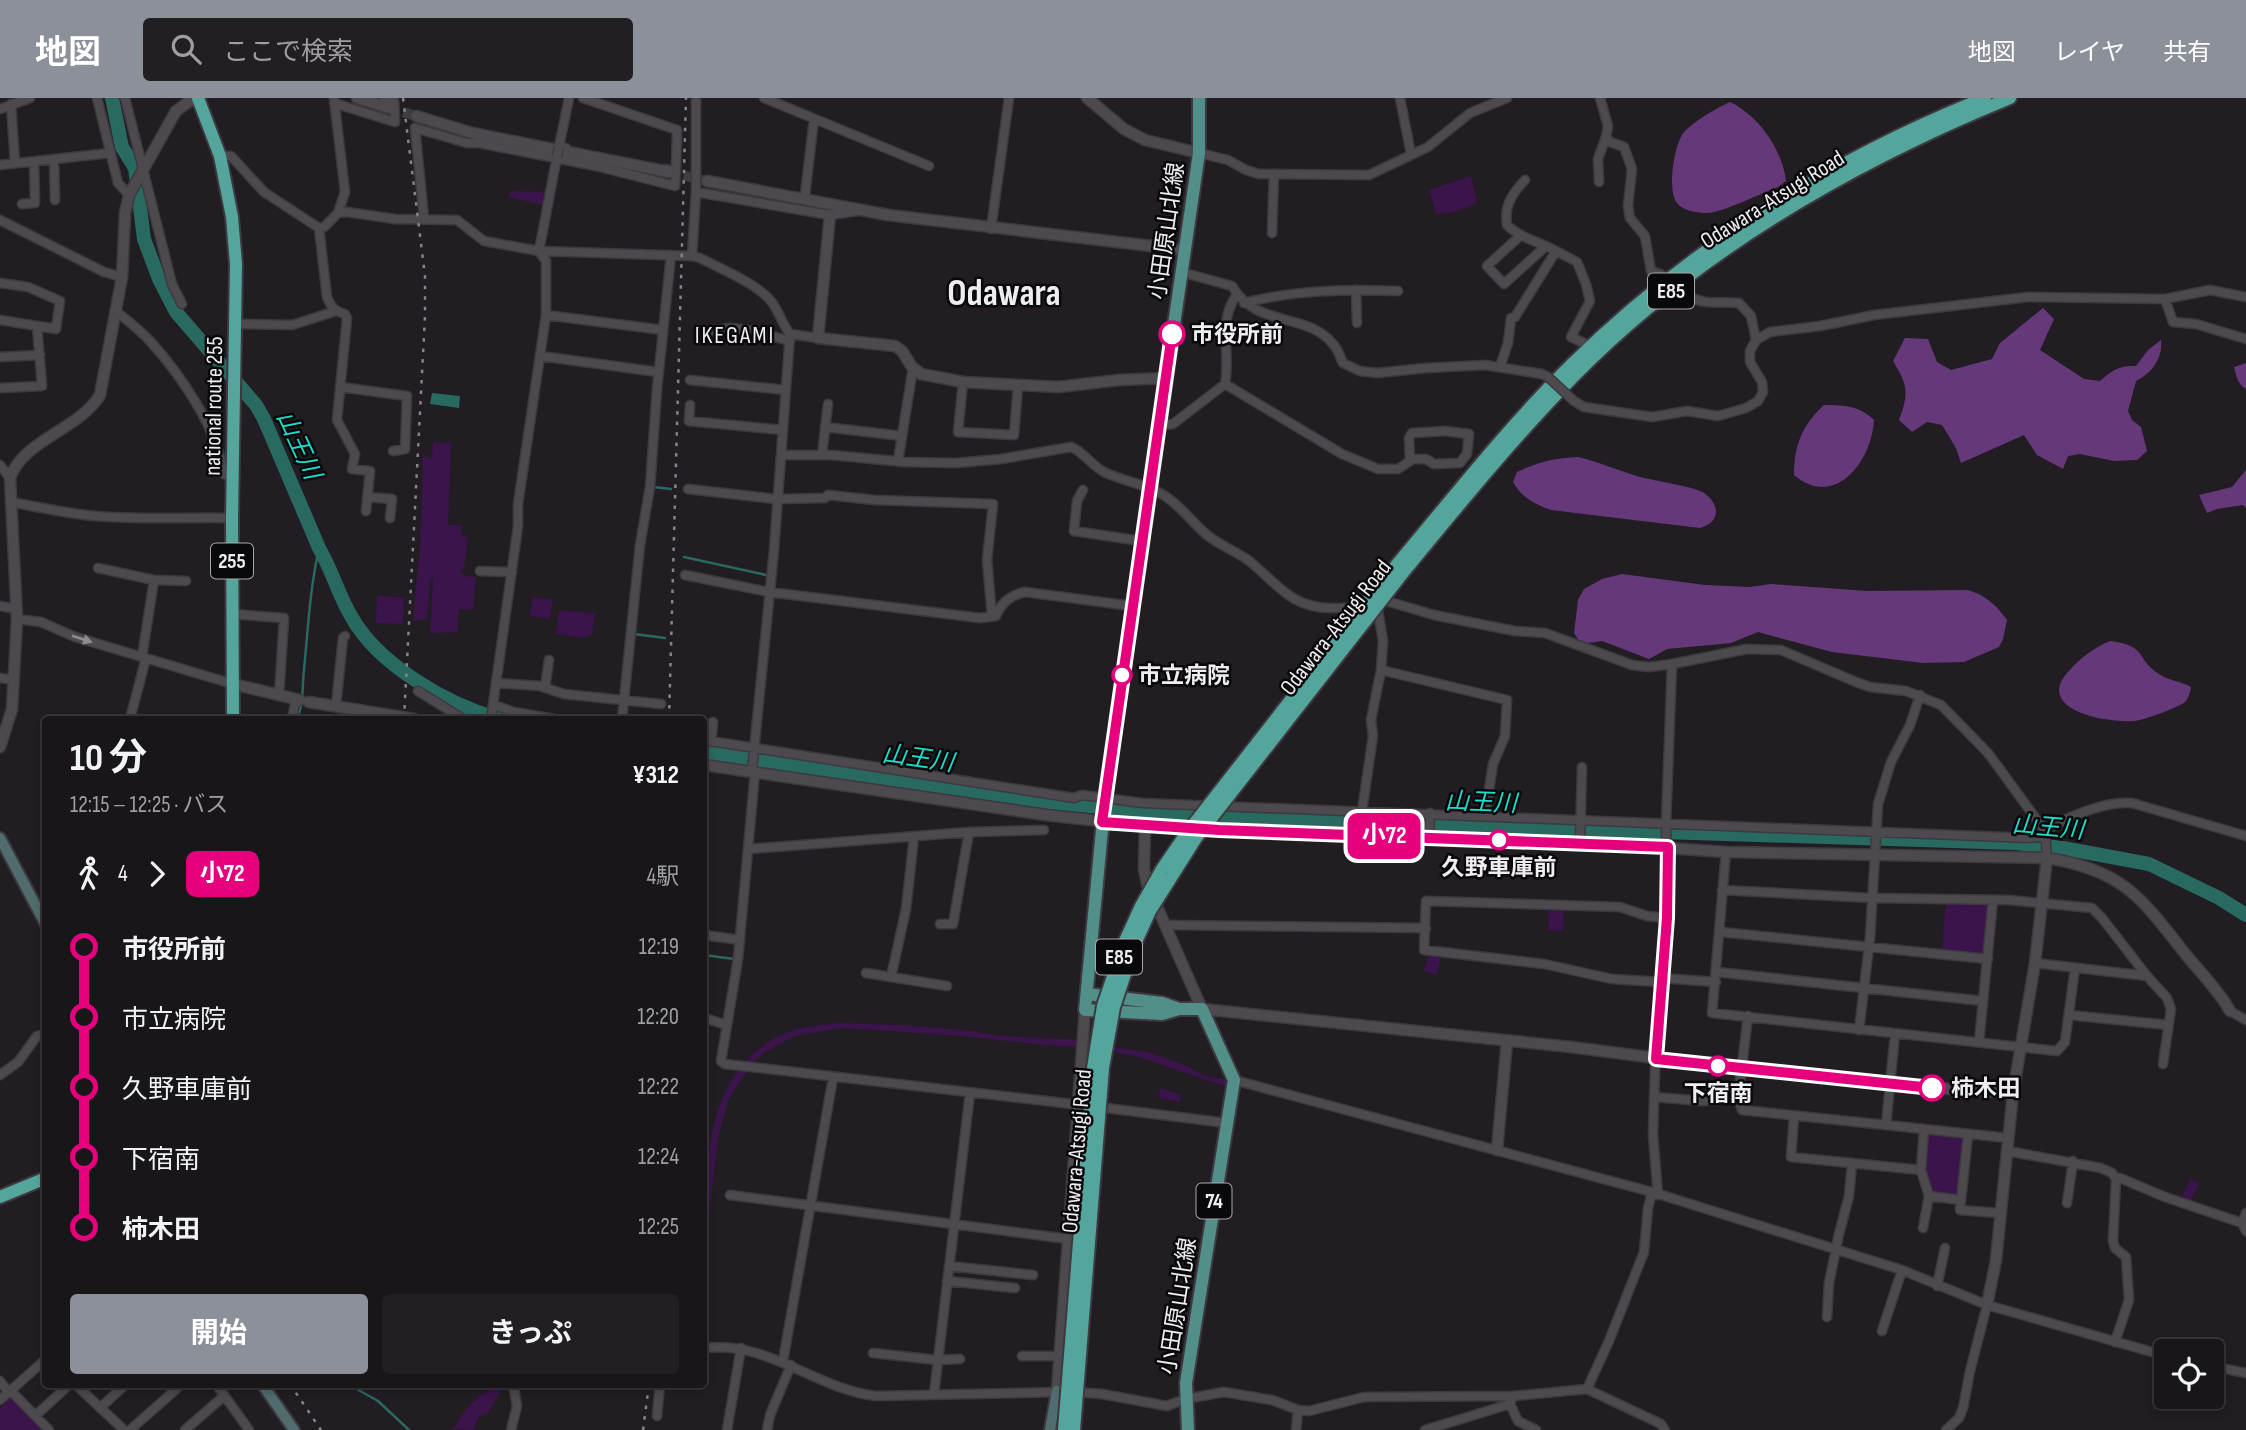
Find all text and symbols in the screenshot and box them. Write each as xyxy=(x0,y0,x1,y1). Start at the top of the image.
search box xyxy=(143,18,633,81)
icon: search xyxy=(167,30,205,68)
text: 地図 xyxy=(35,33,101,73)
text: ここで検索 xyxy=(223,37,353,68)
text: 地図 xyxy=(1968,38,2016,67)
text: レイヤ xyxy=(2054,38,2125,67)
text: 共有 xyxy=(2163,38,2211,67)
street label: Odawara-Atsugi Road xyxy=(1695,144,1850,255)
street label: 小田原山北線 xyxy=(1144,161,1190,301)
district label: Odawara xyxy=(947,272,1061,316)
road number: E85 xyxy=(1648,274,1694,308)
district label: IKEGAMI xyxy=(695,321,775,350)
marker: 市役所前 xyxy=(1159,321,1185,347)
place label: 市役所前 xyxy=(1191,321,1283,349)
street label: national route 255 xyxy=(199,336,229,476)
water label: 山王川 xyxy=(270,406,328,487)
road number: 255 xyxy=(211,544,253,578)
street label: Odawara-Atsugi Road xyxy=(1274,554,1397,701)
one-way arrow xyxy=(72,634,93,645)
place label: 市立病院 xyxy=(1138,662,1230,690)
marker: 市立病院 xyxy=(1112,665,1132,685)
text: 10 分 xyxy=(70,736,147,781)
water label: 山王川 xyxy=(880,739,959,778)
text: ¥312 xyxy=(632,760,679,791)
water label: 山王川 xyxy=(1444,787,1520,818)
text: 12:15 – 12:25 · バス xyxy=(70,791,228,819)
water label: 山王川 xyxy=(2011,810,2088,845)
line badge: 小72 xyxy=(1344,813,1424,859)
text: 小72 xyxy=(1362,821,1406,850)
marker: 久野車庫前 xyxy=(1489,830,1509,850)
place label: 久野車庫前 xyxy=(1442,854,1557,882)
icon: walk xyxy=(70,855,108,893)
icon: forward xyxy=(138,855,176,893)
text: 小72 xyxy=(200,859,245,888)
text: 4 xyxy=(118,860,128,888)
text: 4駅 xyxy=(646,863,679,891)
text: 12:19 xyxy=(639,933,679,961)
text: 市役所前 xyxy=(122,935,226,966)
road number: E85 xyxy=(1096,940,1142,974)
text: 12:20 xyxy=(637,1003,679,1031)
text: 市立病院 xyxy=(122,1005,226,1036)
marker: 下宿南 xyxy=(1708,1056,1728,1076)
street label: Odawara-Atsugi Road xyxy=(1056,1068,1098,1234)
text: 12:22 xyxy=(638,1073,679,1101)
text: 久野車庫前 xyxy=(122,1075,252,1106)
marker: 柿木田 xyxy=(1919,1075,1945,1101)
place label: 柿木田 xyxy=(1951,1075,2020,1103)
place label: 下宿南 xyxy=(1684,1080,1753,1108)
text: 12:24 xyxy=(638,1143,679,1171)
text: 下宿南 xyxy=(122,1145,200,1176)
road number: 74 xyxy=(1196,1184,1232,1218)
text: 12:25 xyxy=(638,1213,679,1241)
text: 柿木田 xyxy=(122,1215,200,1246)
street label: 小田原山北線 xyxy=(1153,1236,1203,1376)
button: 開始 xyxy=(70,1294,368,1374)
button: きっぷ xyxy=(382,1294,679,1374)
map controls xyxy=(2154,1339,2224,1409)
button: locate xyxy=(2154,1339,2224,1409)

